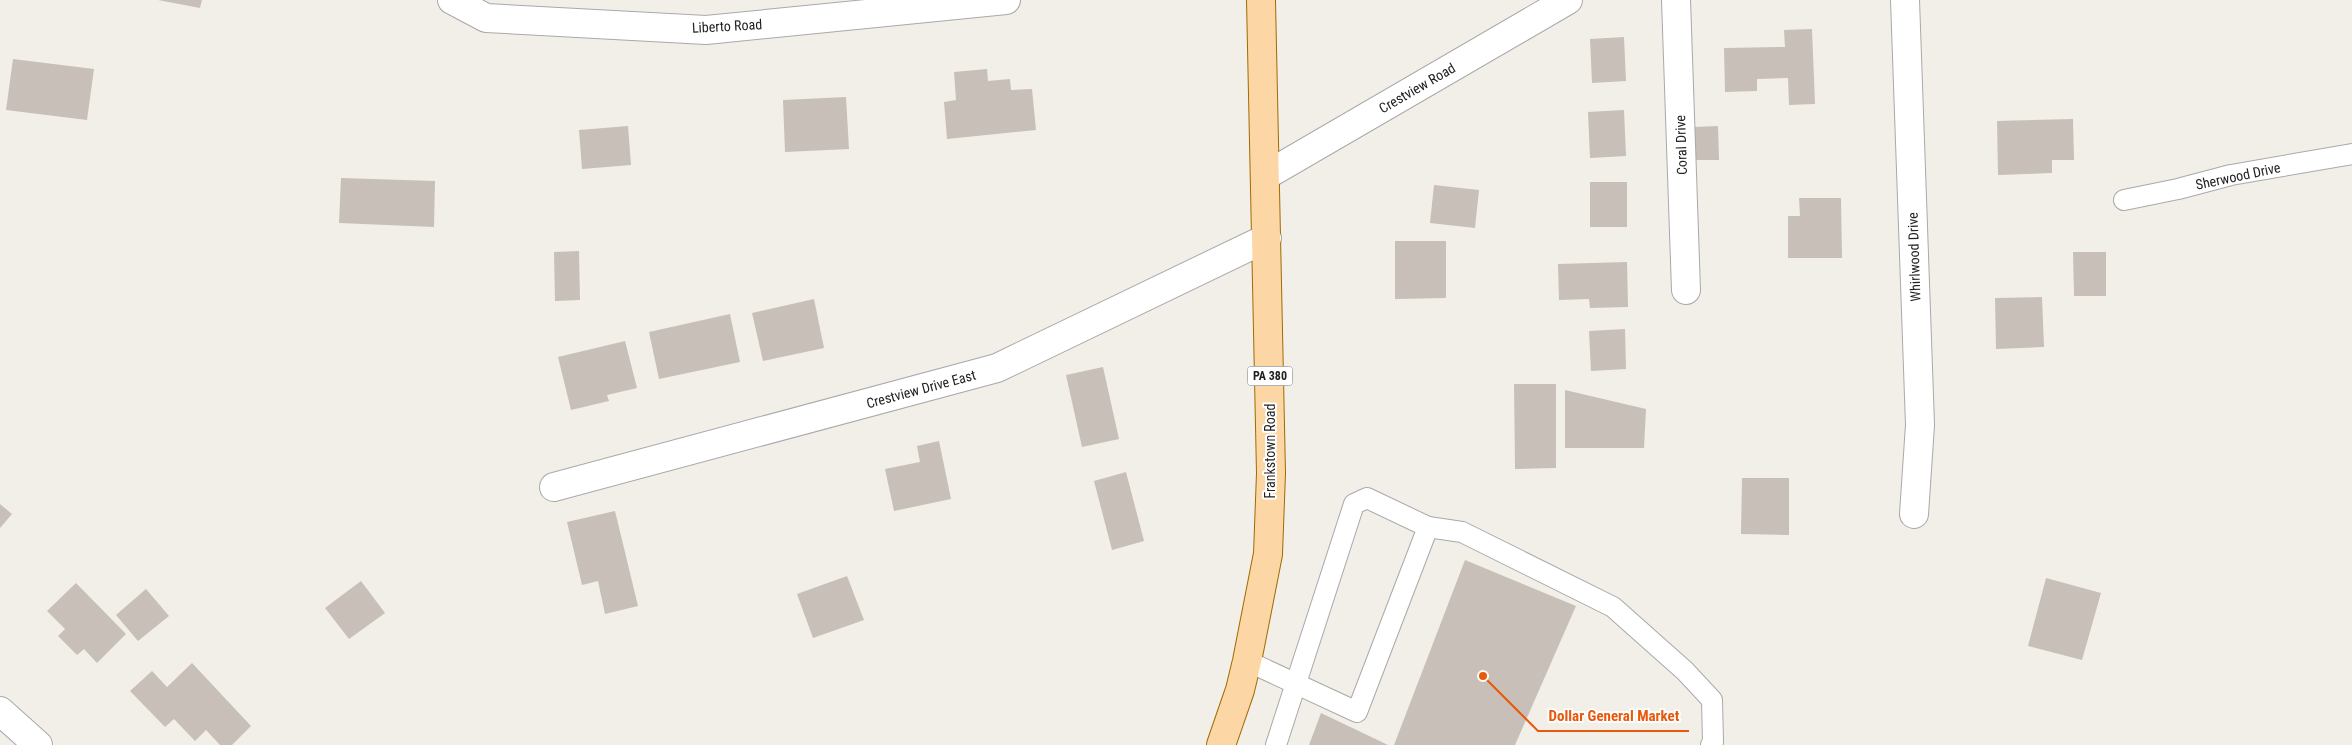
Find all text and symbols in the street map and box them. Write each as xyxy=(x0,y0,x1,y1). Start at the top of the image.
street label: Liberto Road xyxy=(691,16,763,36)
street label: Crestview Road xyxy=(1376,60,1458,116)
street label: Coral Drive xyxy=(1672,114,1690,175)
street label: Sherwood Drive xyxy=(2194,159,2282,193)
street label: Whirlwood Drive xyxy=(1904,212,1924,302)
road number: PA 380 xyxy=(1248,366,1292,386)
street label: Crestview Drive East xyxy=(865,367,977,411)
street label: Frankstown Road xyxy=(1262,404,1278,498)
callout: Dollar General Market xyxy=(1538,701,1689,731)
text: Dollar General Market xyxy=(1549,707,1680,725)

